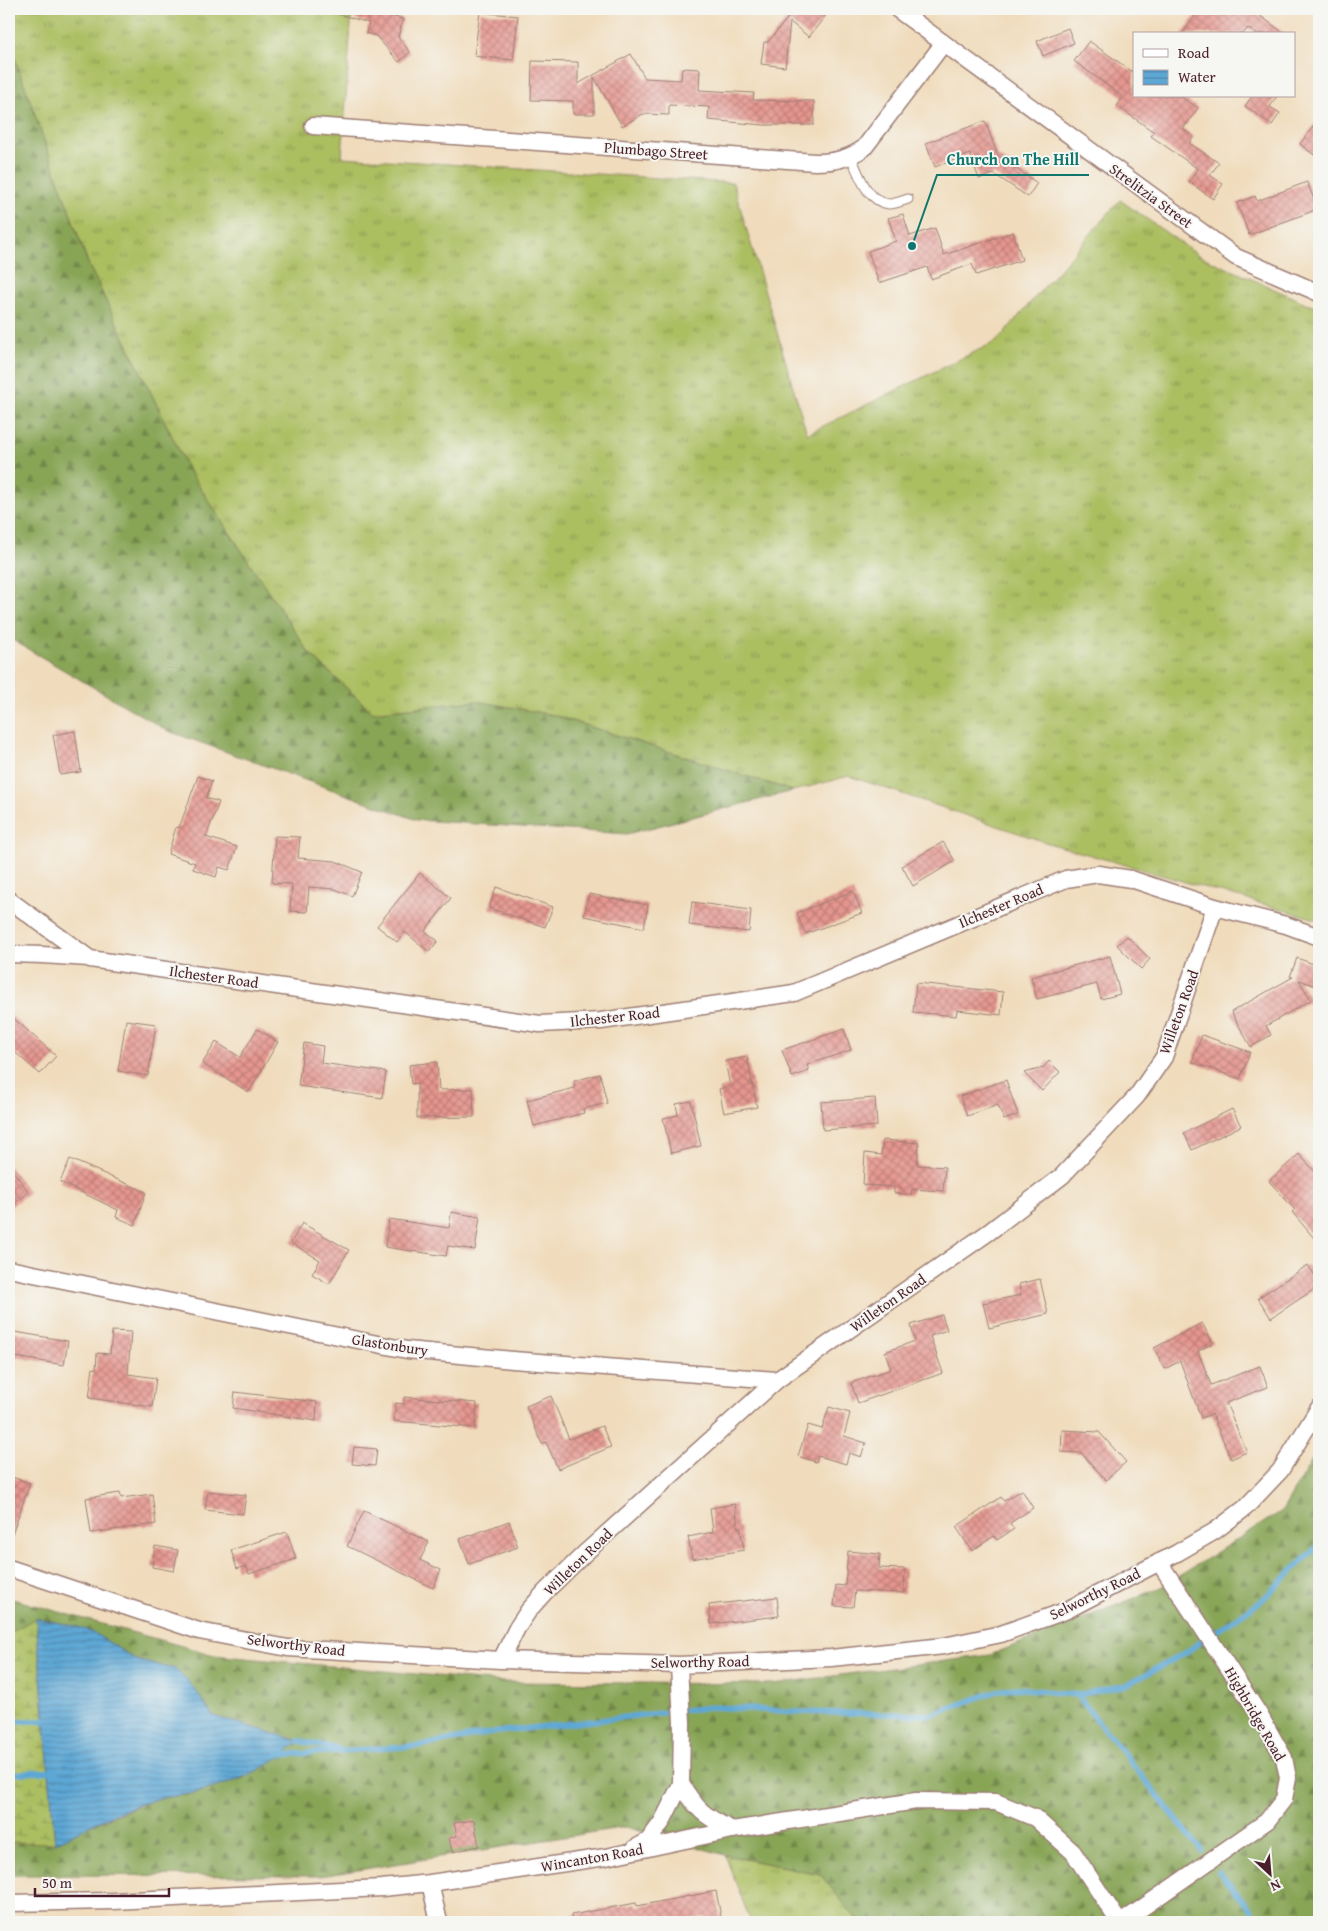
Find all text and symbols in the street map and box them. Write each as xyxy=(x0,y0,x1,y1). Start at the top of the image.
legend xyxy=(1133,32,1296,98)
text: Road xyxy=(1178,42,1209,63)
text: Water xyxy=(1178,66,1216,87)
street label: Plumbago Street xyxy=(603,136,709,165)
callout: Church on The Hill xyxy=(937,144,1089,175)
text: Church on The Hill xyxy=(947,147,1079,171)
street label: Strelitzia Street xyxy=(1105,158,1198,233)
street label: Ilchester Road xyxy=(955,878,1046,933)
street label: Ilchester Road xyxy=(168,960,260,993)
street label: Willeton Road xyxy=(1154,967,1204,1057)
street label: Ilchester Road xyxy=(569,1001,661,1032)
street label: Willeton Road xyxy=(845,1269,930,1337)
street label: Glastonbury xyxy=(350,1328,430,1361)
street label: Willeton Road xyxy=(539,1523,617,1600)
street label: Selworthy Road xyxy=(1046,1562,1144,1625)
street label: Selworthy Road xyxy=(246,1628,346,1661)
street label: Selworthy Road xyxy=(650,1650,750,1673)
street label: Highbridge Road xyxy=(1220,1663,1291,1765)
street label: Wincanton Road xyxy=(539,1838,645,1877)
north arrow xyxy=(1246,1848,1296,1898)
scale bar xyxy=(35,1866,169,1898)
text: 50 m xyxy=(42,1872,73,1893)
text: N xyxy=(1267,1875,1284,1897)

